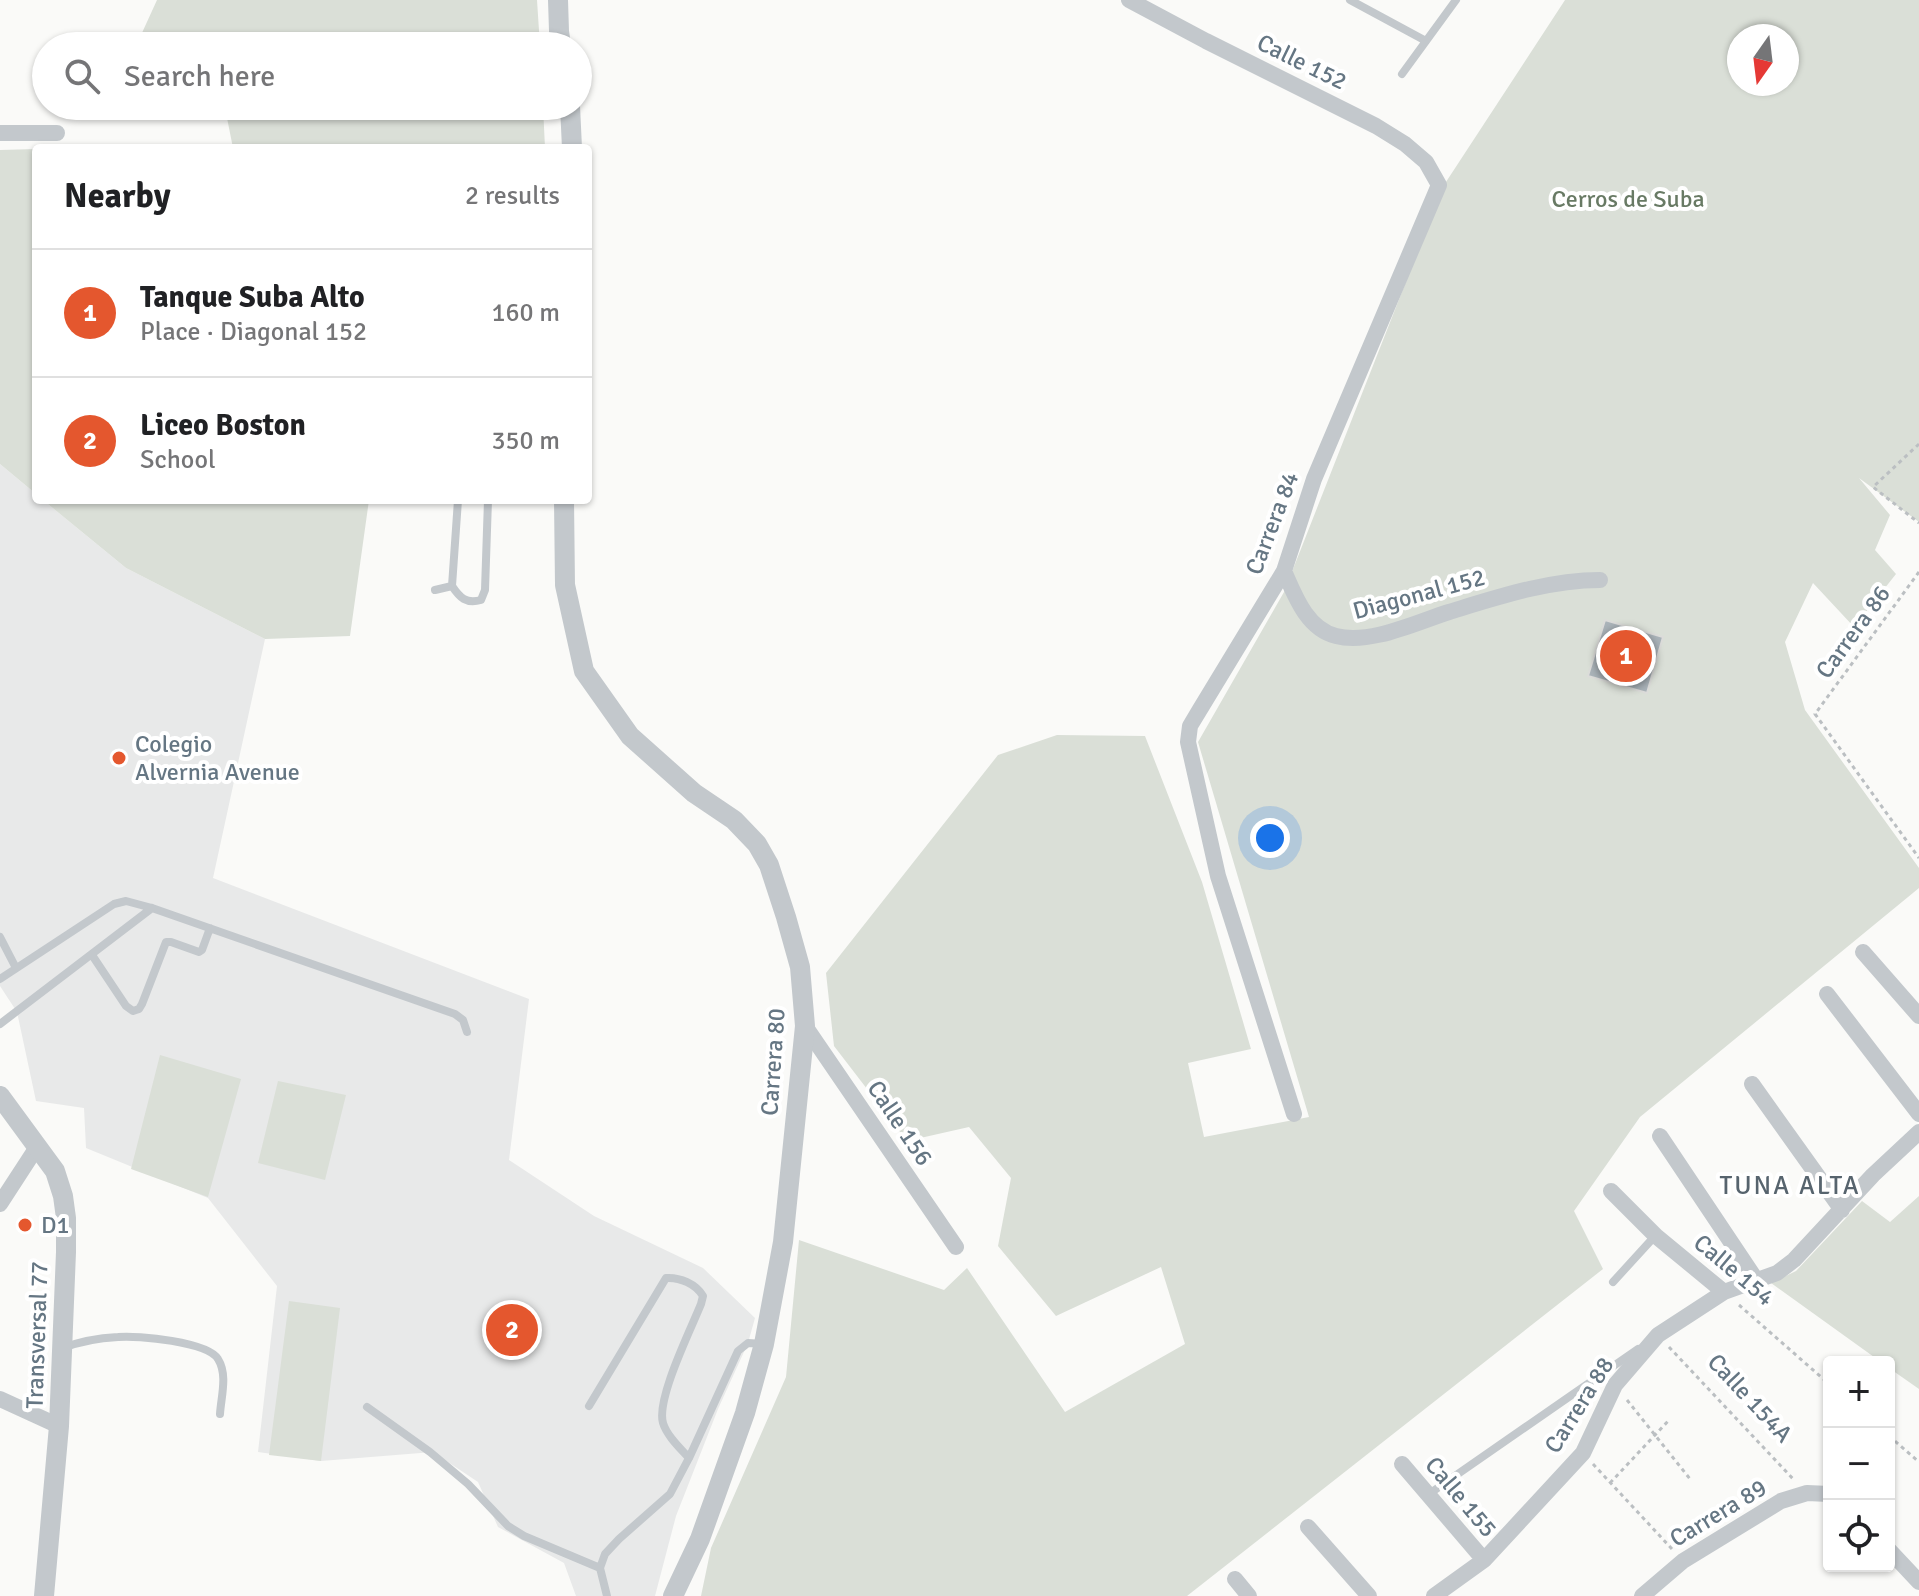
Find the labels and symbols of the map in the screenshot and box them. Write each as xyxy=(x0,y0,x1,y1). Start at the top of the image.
north arrow xyxy=(1727,24,1799,96)
street label: Calle 152 xyxy=(1252,27,1352,97)
park label: Cerros de Suba xyxy=(1551,184,1705,214)
street label: Carrera 84 xyxy=(1239,467,1305,579)
street label: Diagonal 152 xyxy=(1350,562,1488,626)
street label: Carrera 86 xyxy=(1809,580,1897,684)
pin: 1 xyxy=(1600,626,1652,686)
place label: Colegio Alvernia Avenue xyxy=(135,729,300,787)
marker: Colegio Alvernia Avenue xyxy=(110,749,128,767)
your location xyxy=(1250,818,1290,858)
street label: Carrera 80 xyxy=(754,1007,792,1117)
street label: Calle 156 xyxy=(861,1075,939,1171)
district label: TUNA ALTA xyxy=(1719,1170,1861,1202)
place label: D1 xyxy=(41,1210,70,1240)
marker: D1 xyxy=(16,1216,34,1234)
street label: Calle 154 xyxy=(1687,1228,1781,1312)
street label: Transversal 77 xyxy=(19,1261,55,1409)
pin: 2 xyxy=(486,1300,538,1360)
street label: Calle 154A xyxy=(1701,1347,1799,1449)
street label: Carrera 88 xyxy=(1538,1351,1620,1459)
street label: Calle 155 xyxy=(1419,1450,1503,1544)
street label: Carrera 89 xyxy=(1664,1472,1772,1554)

